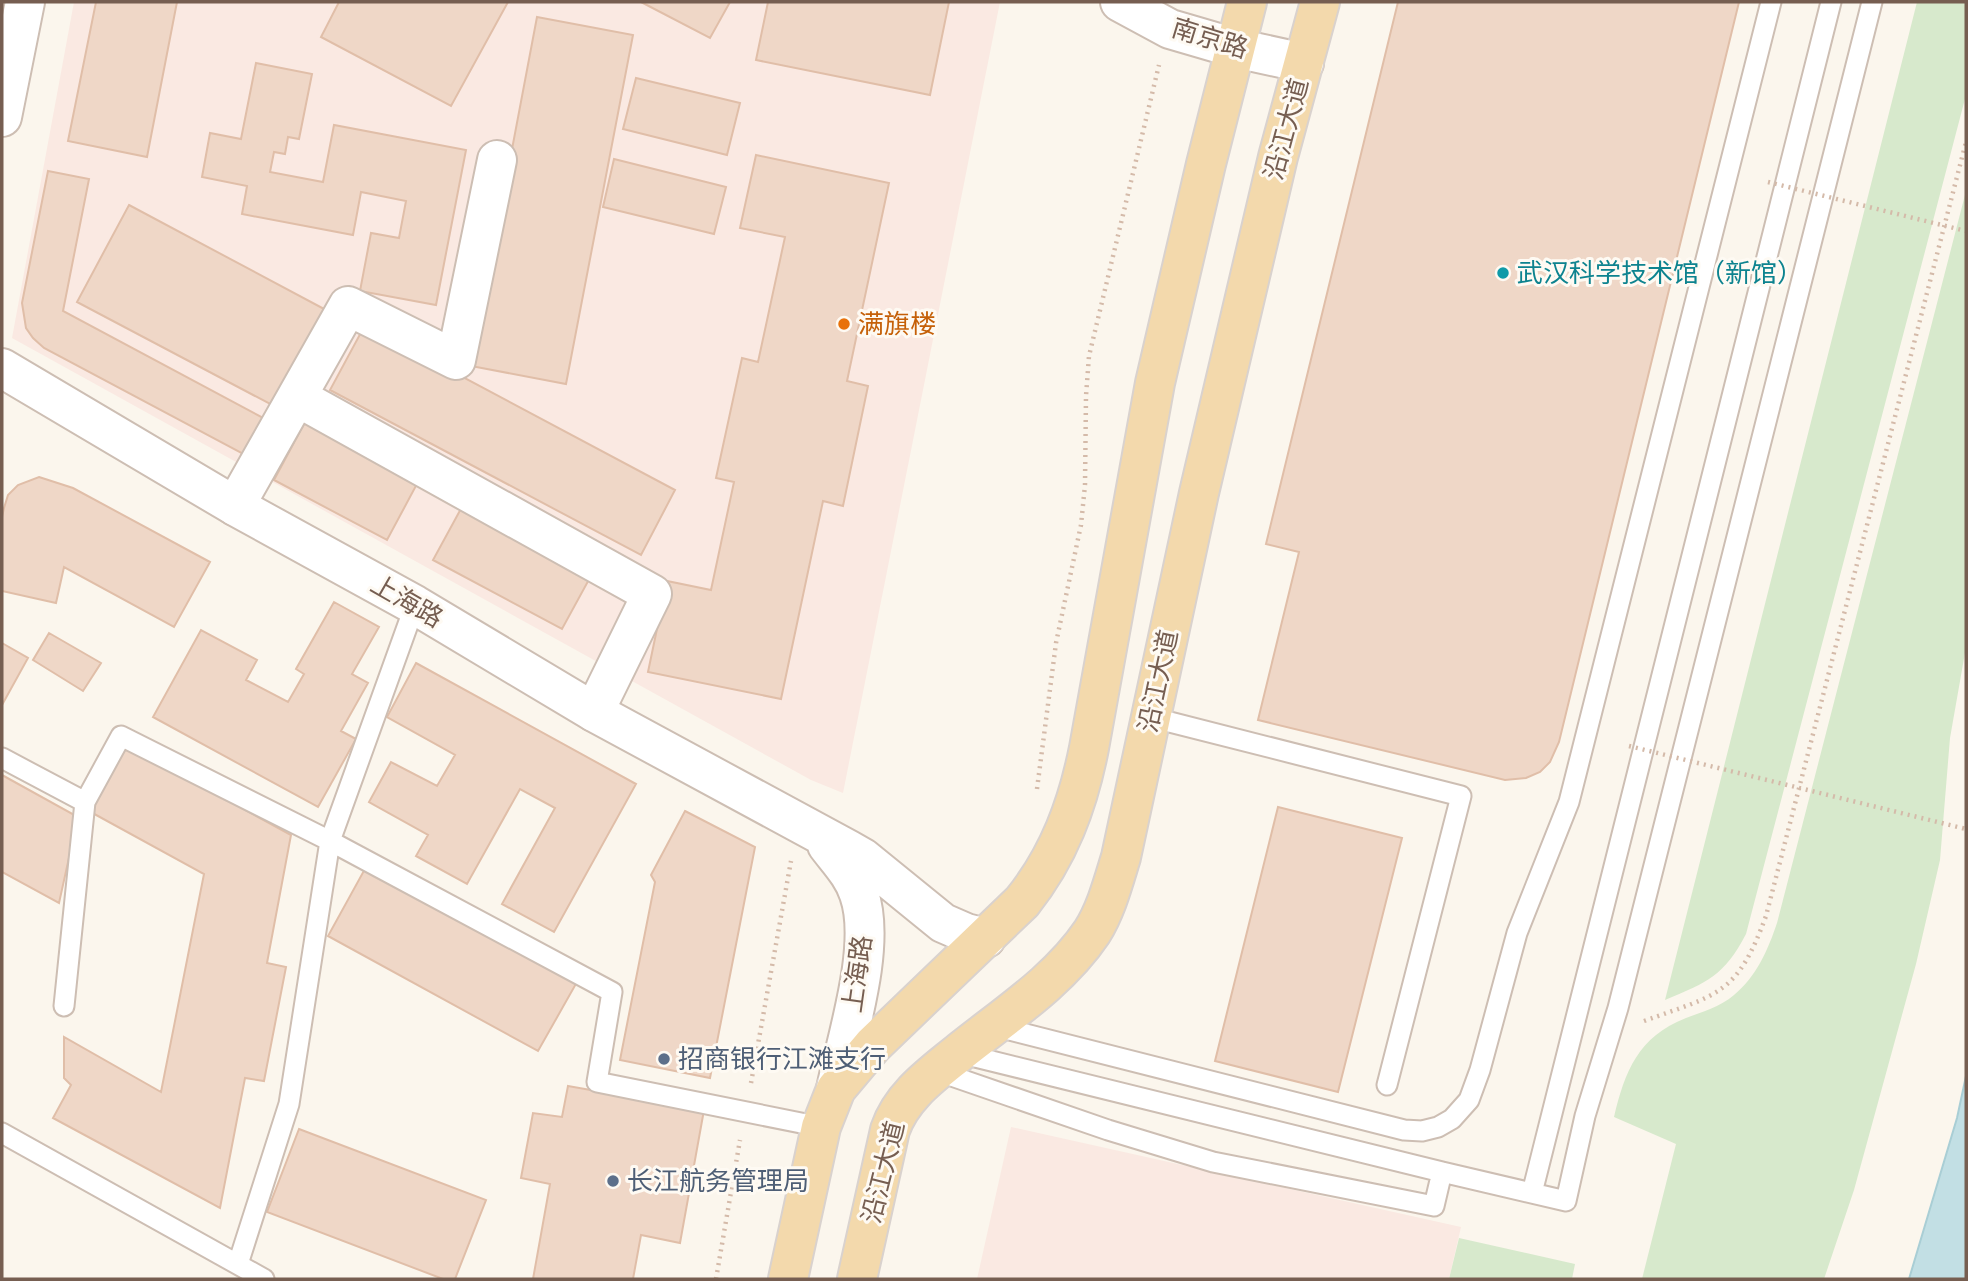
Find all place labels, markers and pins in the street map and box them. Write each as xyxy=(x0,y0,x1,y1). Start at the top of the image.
place label: 武汉科学技术馆（新馆） xyxy=(1517,257,1803,289)
marker: 武汉科学技术馆（新馆） xyxy=(1495,265,1511,281)
place label: 满旗楼 xyxy=(858,308,936,340)
marker: 满旗楼 xyxy=(836,316,852,332)
place label: 招商银行江滩支行 xyxy=(678,1043,886,1075)
marker: 招商银行江滩支行 xyxy=(656,1051,672,1067)
place label: 长江航务管理局 xyxy=(627,1165,809,1197)
marker: 长江航务管理局 xyxy=(605,1173,621,1189)

